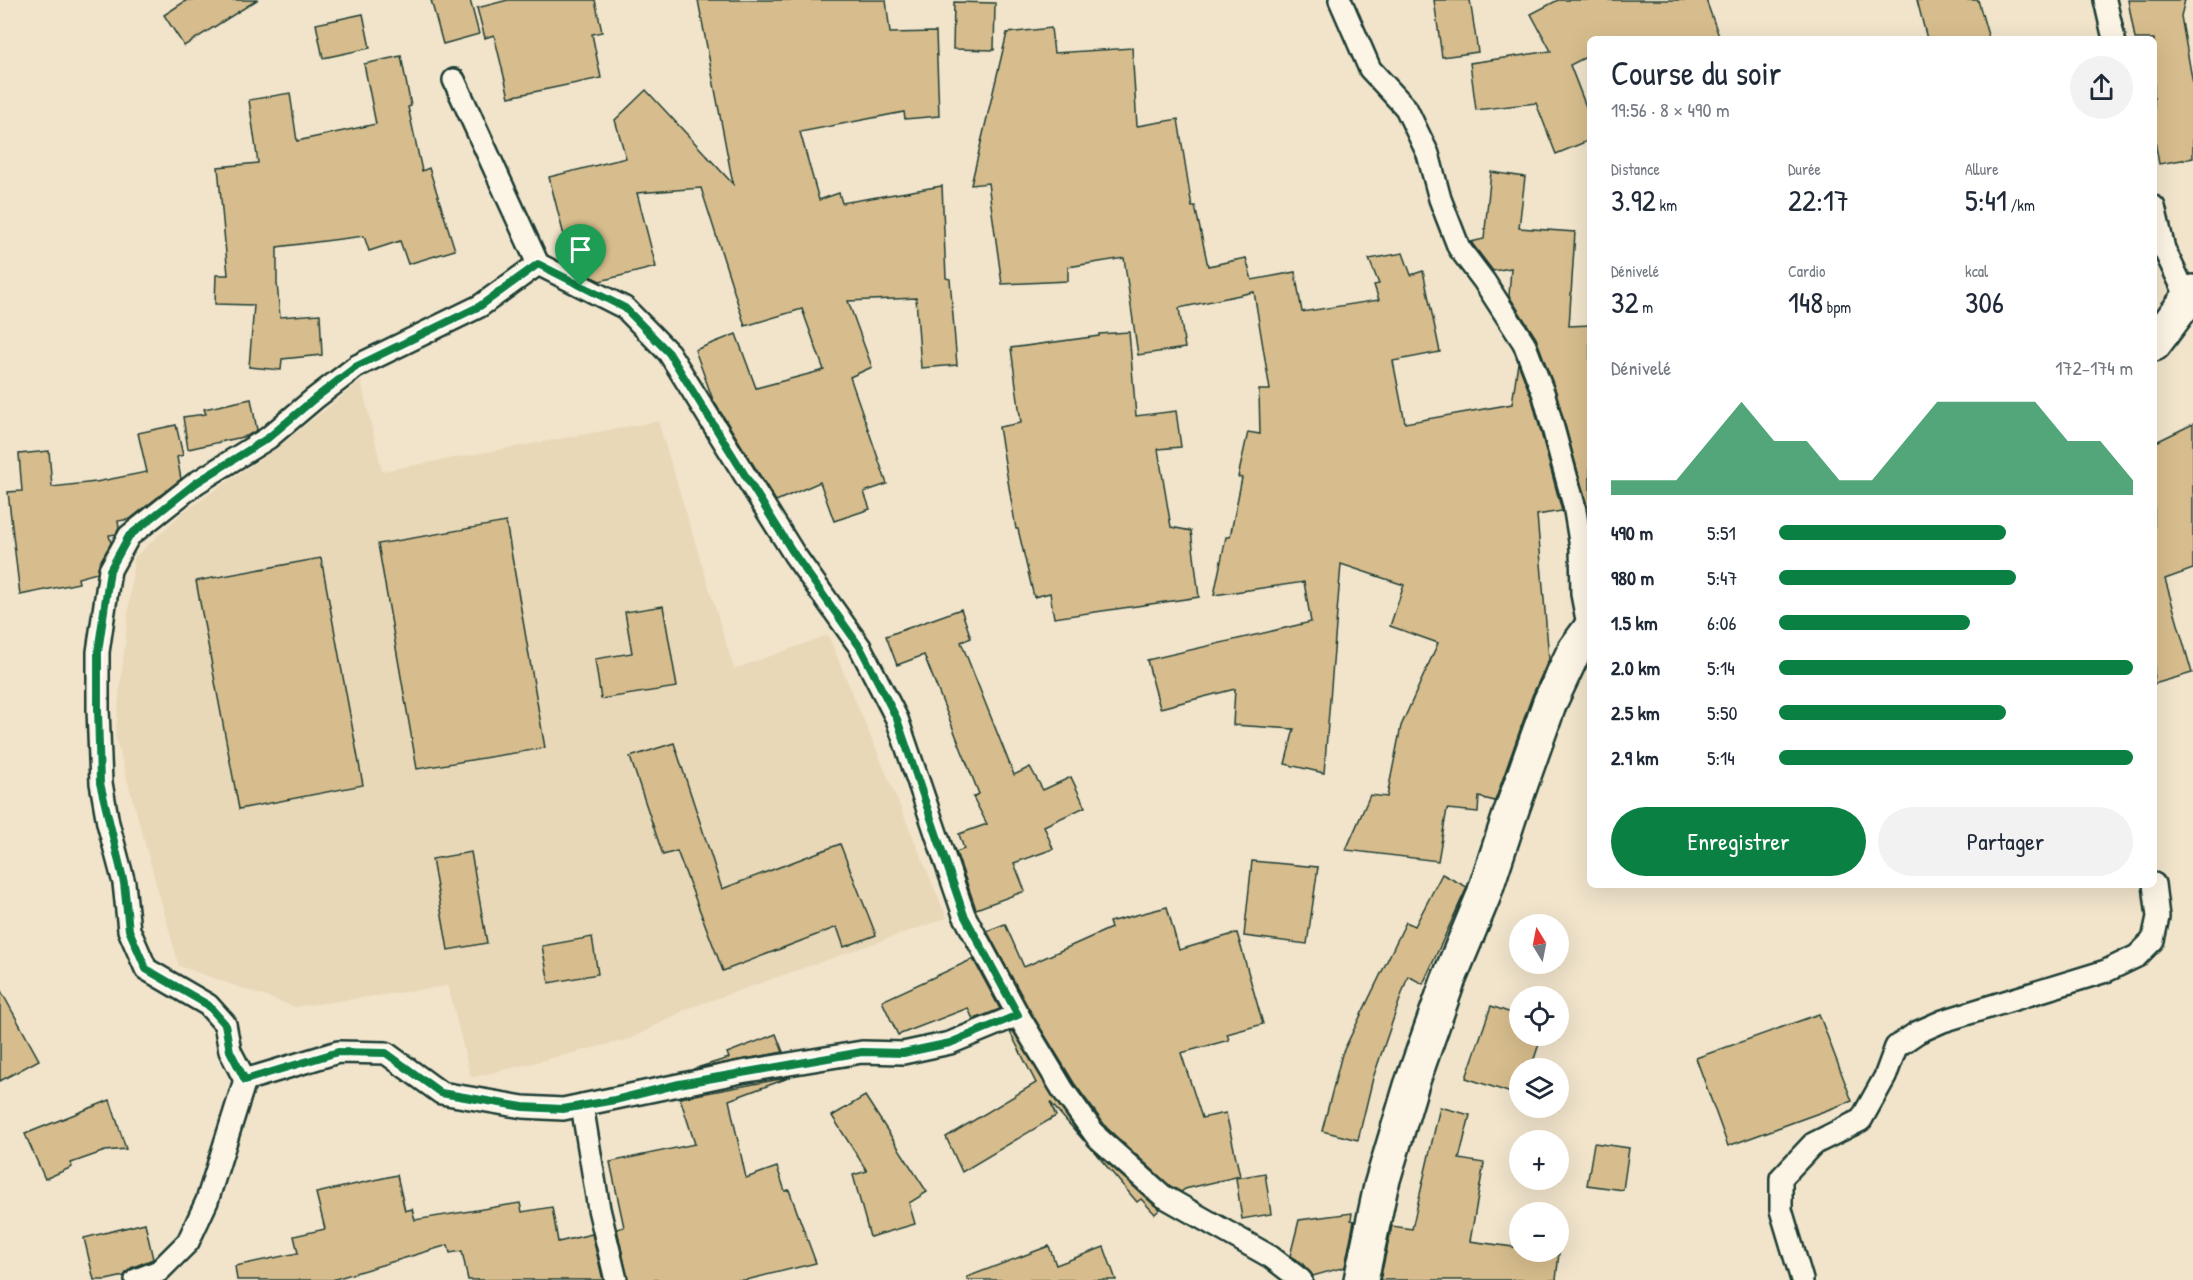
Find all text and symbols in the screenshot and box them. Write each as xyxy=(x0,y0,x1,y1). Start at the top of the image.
text: Course du soir xyxy=(1611,51,1781,95)
button: share xyxy=(2070,56,2133,119)
text: 19:56 · 8 × 490 m xyxy=(1611,96,1730,123)
text: Distance xyxy=(1611,158,1660,180)
text: Durée xyxy=(1788,158,1821,180)
text: Allure xyxy=(1965,158,1999,180)
text: 3.92 xyxy=(1611,180,1656,220)
text: 22:17 xyxy=(1788,180,1849,220)
text: 5:41 xyxy=(1965,180,2007,220)
text: km xyxy=(1656,194,1677,216)
text: /km xyxy=(2007,194,2035,216)
pin xyxy=(555,224,606,286)
icon: arrive xyxy=(564,233,597,266)
text: Dénivelé xyxy=(1611,260,1659,282)
text: Cardio xyxy=(1788,260,1825,282)
text: kcal xyxy=(1965,260,1988,282)
text: 32 xyxy=(1611,282,1638,322)
text: 148 xyxy=(1788,282,1823,322)
text: 306 xyxy=(1965,282,2004,322)
text: m xyxy=(1638,296,1653,318)
text: bpm xyxy=(1823,296,1851,318)
text: Dénivelé xyxy=(1611,354,1671,381)
text: 172–174 m xyxy=(2055,354,2133,381)
text: 490 m xyxy=(1611,519,1653,546)
text: 5:51 xyxy=(1707,519,1736,546)
text: 980 m xyxy=(1611,564,1654,591)
text: 5:47 xyxy=(1707,564,1738,591)
text: 1.5 km xyxy=(1611,609,1658,636)
text: 6:06 xyxy=(1707,609,1737,636)
text: 2.0 km xyxy=(1611,654,1660,681)
text: 5:14 xyxy=(1707,654,1735,681)
text: 2.5 km xyxy=(1611,699,1660,726)
text: 5:50 xyxy=(1707,699,1738,726)
text: 2.9 km xyxy=(1611,744,1658,771)
text: 5:14 xyxy=(1707,744,1735,771)
button: Enregistrer xyxy=(1611,807,1866,876)
button: Partager xyxy=(1878,807,2133,876)
north arrow xyxy=(1509,914,1569,974)
map controls xyxy=(1509,914,1569,1262)
button: locate xyxy=(1509,986,1569,1046)
button: layers xyxy=(1509,1058,1569,1118)
button: + xyxy=(1509,1130,1569,1190)
button: − xyxy=(1509,1202,1569,1262)

